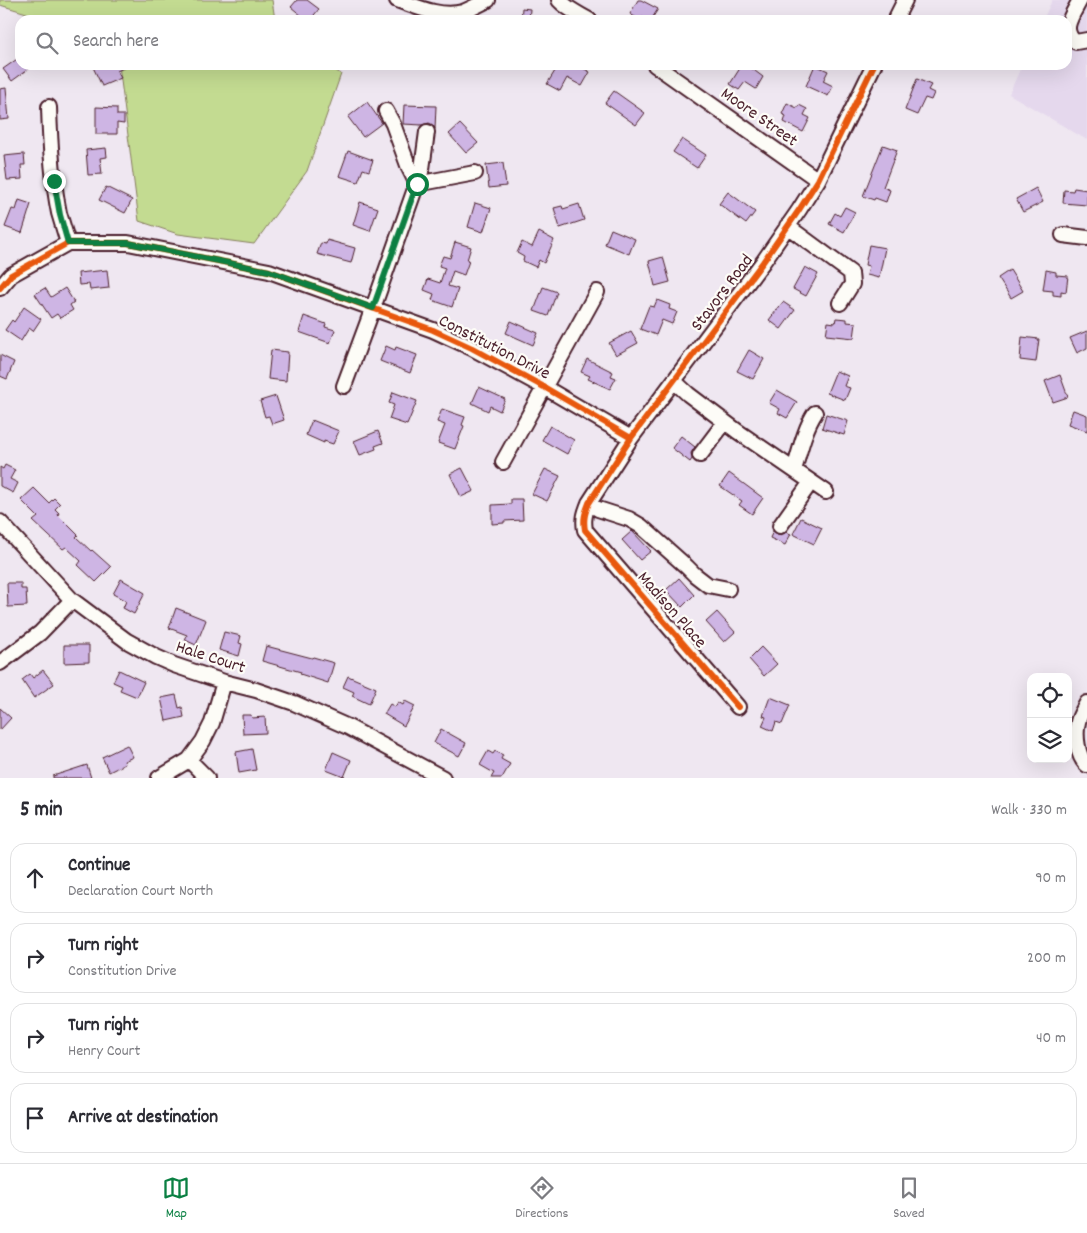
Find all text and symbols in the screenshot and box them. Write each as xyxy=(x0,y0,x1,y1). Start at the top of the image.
search box xyxy=(15,15,1072,70)
icon: search xyxy=(33,29,61,57)
text: Search here xyxy=(73,29,159,56)
street label: Moore Street xyxy=(715,82,802,154)
route end xyxy=(43,170,66,193)
route start xyxy=(406,173,429,196)
street label: Stavors Road xyxy=(686,250,760,337)
street label: Constitution Drive xyxy=(434,309,554,387)
street label: Madison Place xyxy=(631,567,712,655)
street label: Hale Court xyxy=(172,635,249,681)
map controls xyxy=(1027,673,1072,763)
button: locate xyxy=(1027,673,1072,718)
button: layers xyxy=(1027,718,1072,763)
text: 5 min xyxy=(20,796,63,826)
text: Walk · 330 m xyxy=(991,799,1067,822)
text: Continue xyxy=(68,853,130,880)
icon: ahead xyxy=(21,864,49,892)
text: 90 m xyxy=(1035,867,1066,890)
text: Declaration Court North xyxy=(68,880,213,903)
text: Turn right xyxy=(68,933,139,960)
icon: right xyxy=(21,944,49,972)
text: 200 m xyxy=(1027,947,1066,970)
text: Constitution Drive xyxy=(68,960,177,983)
text: Turn right xyxy=(68,1013,139,1040)
icon: right xyxy=(21,1024,49,1052)
text: 40 m xyxy=(1036,1027,1066,1050)
text: Henry Court xyxy=(68,1040,140,1063)
icon: arrive xyxy=(21,1104,49,1132)
text: Arrive at destination xyxy=(68,1105,218,1132)
tab: Map xyxy=(162,1174,190,1224)
tab: Directions xyxy=(515,1174,568,1224)
tab: Saved xyxy=(893,1174,925,1224)

